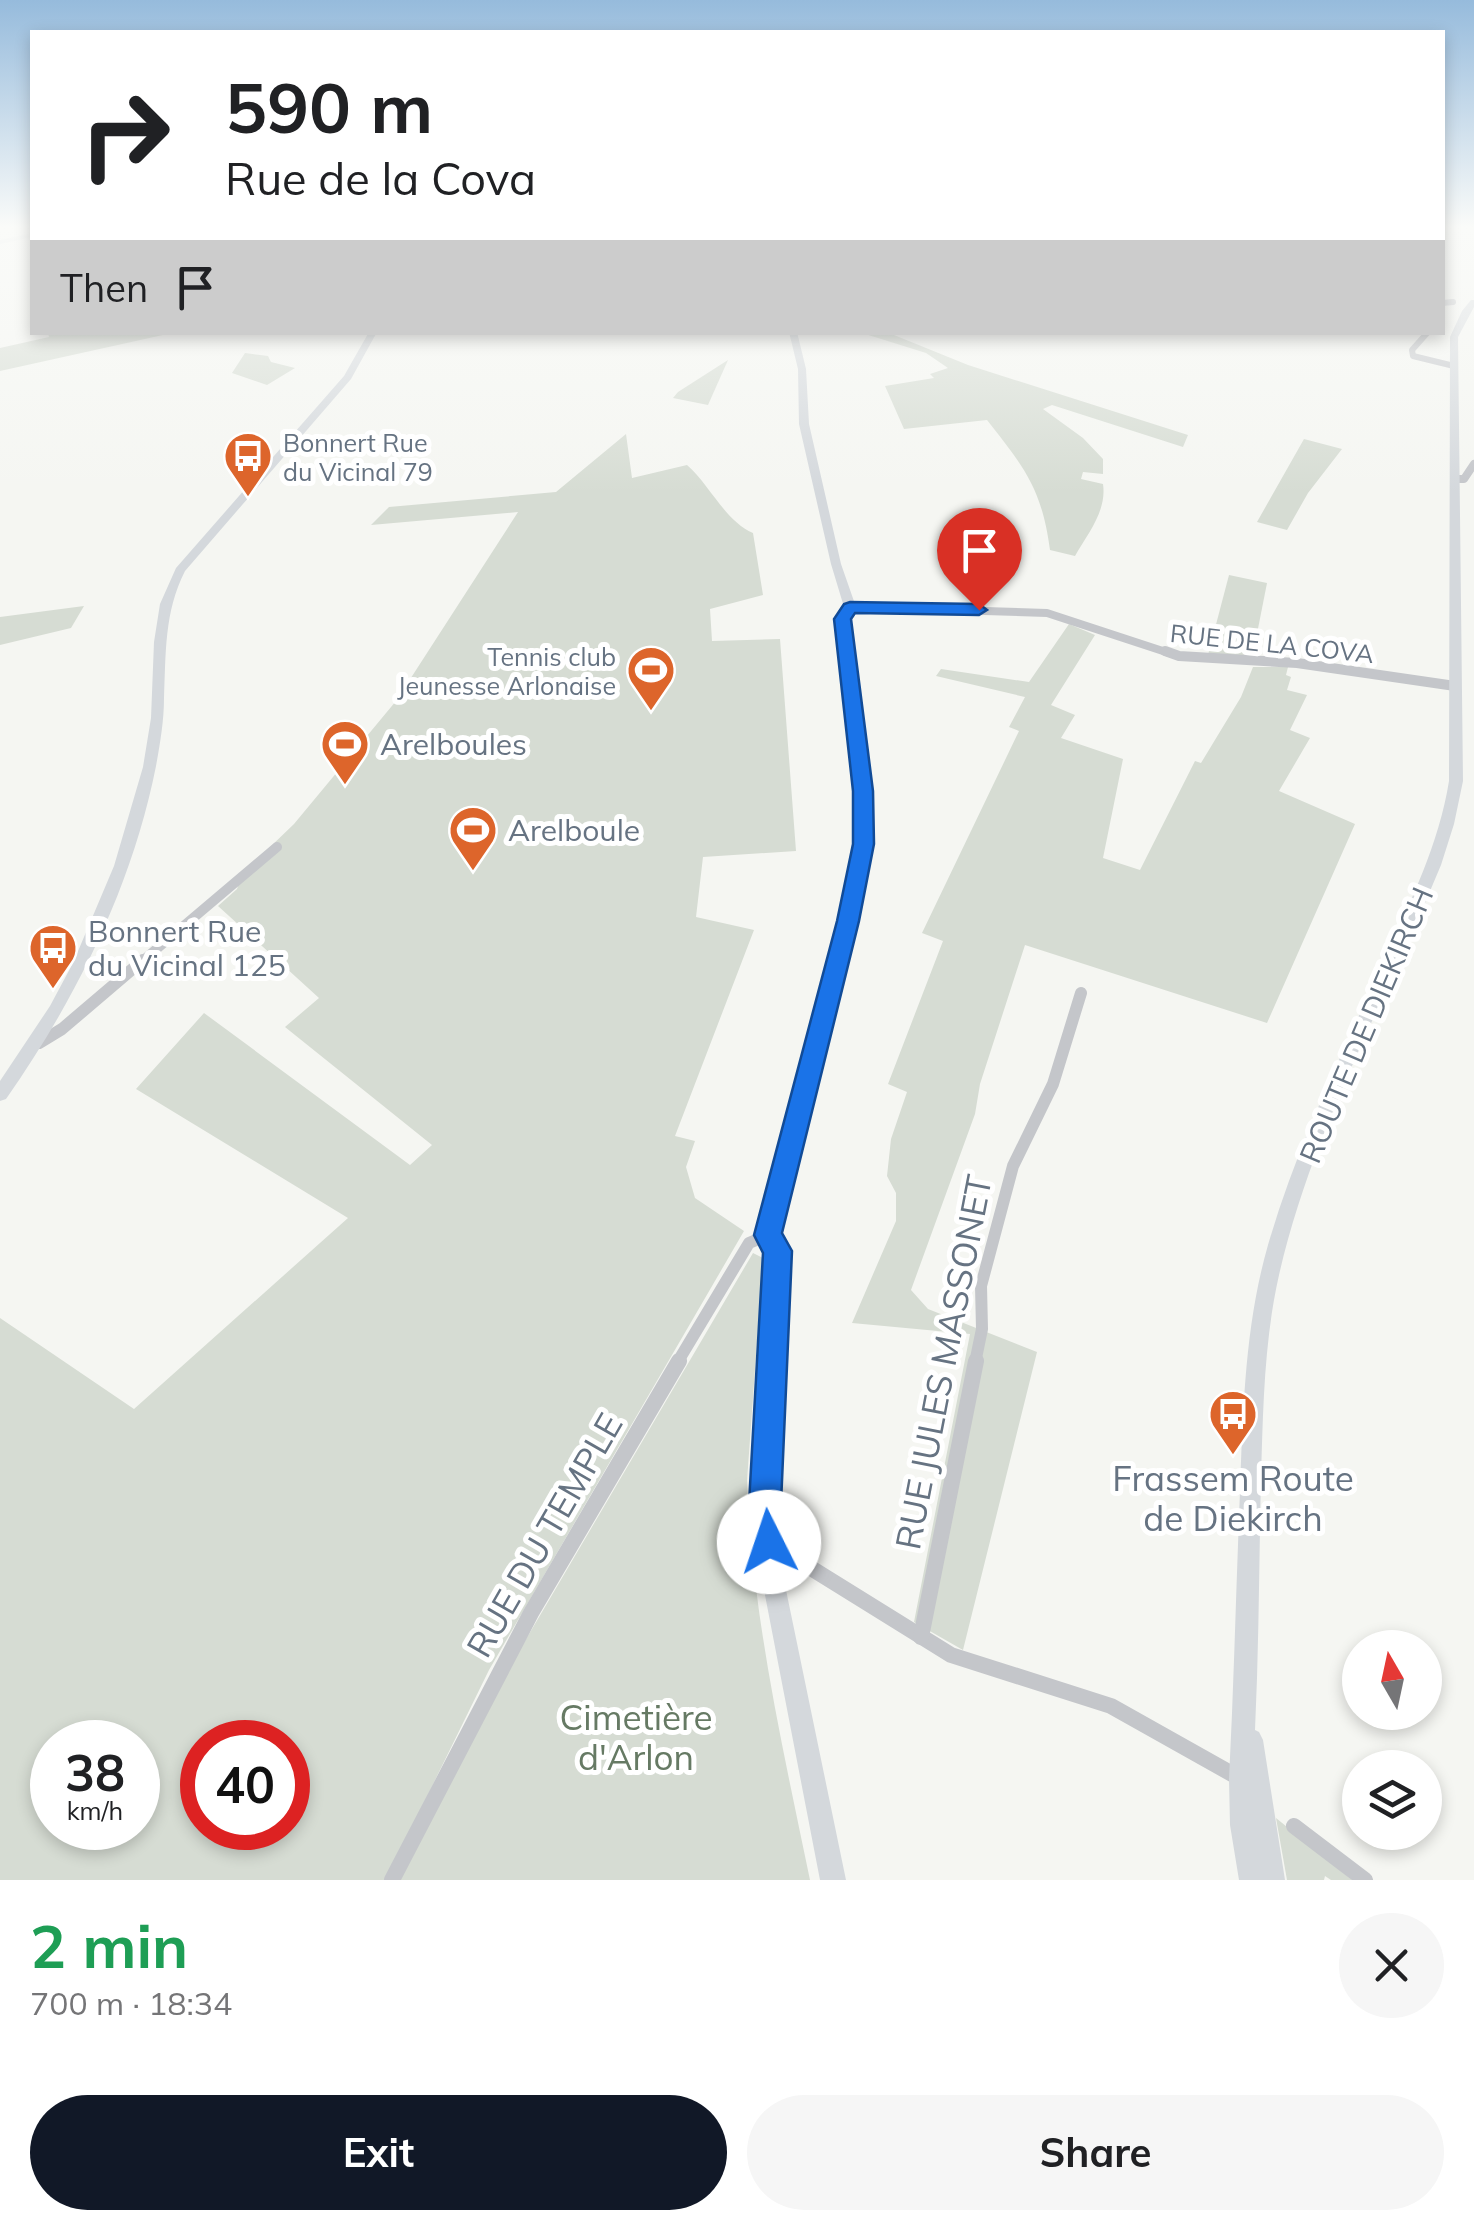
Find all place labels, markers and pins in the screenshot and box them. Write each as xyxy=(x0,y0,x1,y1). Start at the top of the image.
place label: Bonnert Rue du Vicinal 79 xyxy=(283,427,433,487)
bus stop icon: Bonnert Rue du Vicinal 79 xyxy=(222,430,274,498)
pin xyxy=(937,508,1022,611)
place label: Tennis club Jeunesse Arlonaise xyxy=(397,641,616,701)
sports icon: Tennis club Jeunesse Arlonaise xyxy=(625,644,677,712)
sports icon: Arelboules xyxy=(319,718,371,786)
place label: Arelboules xyxy=(380,725,527,763)
sports icon: Arelboule xyxy=(447,804,499,872)
place label: Arelboule xyxy=(508,811,640,849)
place label: Bonnert Rue du Vicinal 125 xyxy=(88,912,286,984)
bus stop icon: Bonnert Rue du Vicinal 125 xyxy=(27,922,79,990)
bus stop icon: Frassem Route de Diekirch xyxy=(1207,1388,1259,1456)
place label: Frassem Route de Diekirch xyxy=(1112,1456,1354,1540)

